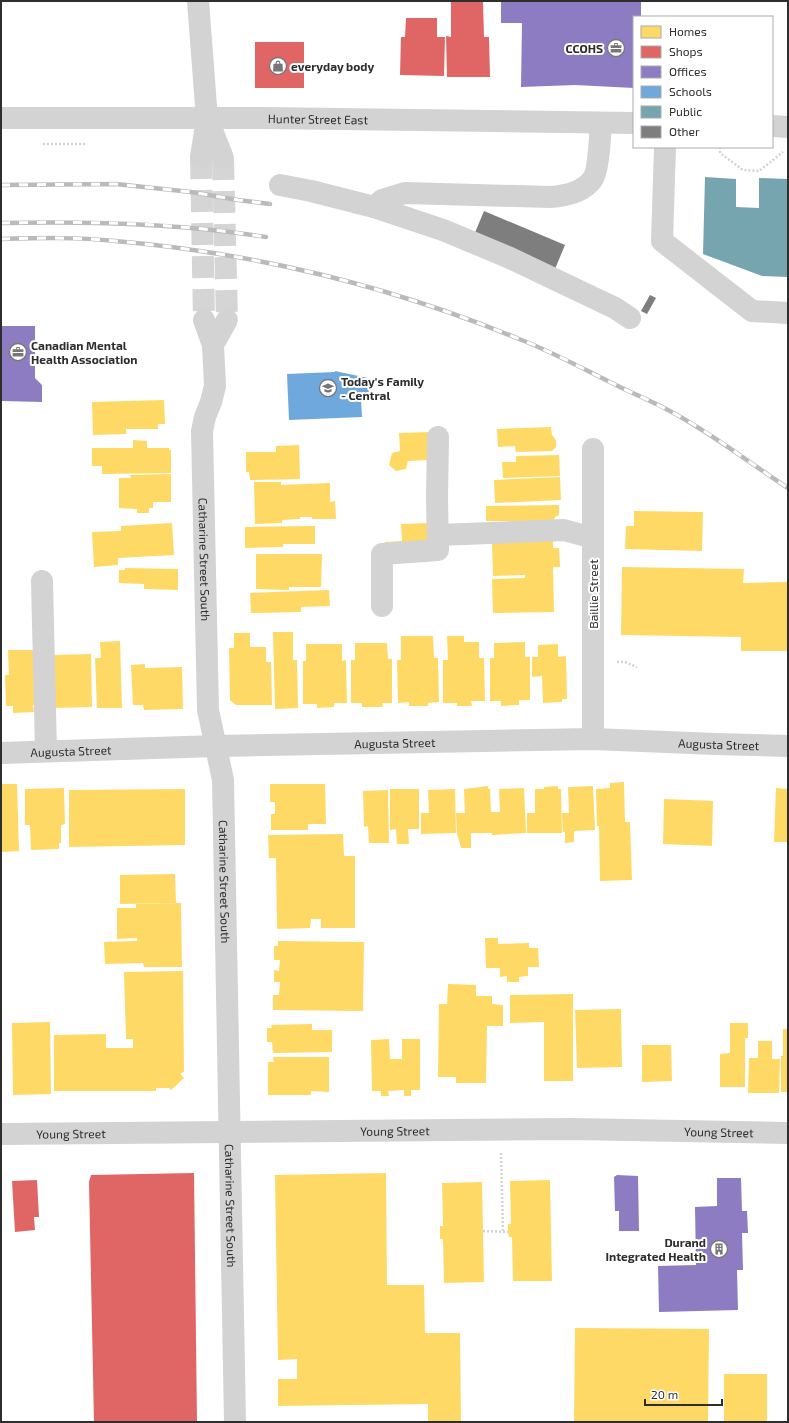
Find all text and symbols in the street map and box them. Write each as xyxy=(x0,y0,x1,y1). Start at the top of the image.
legend xyxy=(633,16,773,148)
text: Homes xyxy=(669,24,707,38)
office icon: CCOHS xyxy=(606,38,626,58)
place label: CCOHS xyxy=(566,41,603,55)
text: Shops xyxy=(669,44,703,58)
shop icon: everyday body xyxy=(268,56,288,76)
place label: everyday body xyxy=(291,59,374,74)
text: Offices xyxy=(669,64,706,78)
text: Schools xyxy=(669,84,712,98)
text: Public xyxy=(669,104,702,118)
street label: Hunter Street East xyxy=(268,111,369,126)
text: Other xyxy=(669,124,700,138)
place label: Canadian Mental Health Association xyxy=(31,338,138,366)
office icon: Canadian Mental Health Association xyxy=(8,342,28,362)
place label: Today's Family - Central xyxy=(341,374,424,402)
school or university icon: Today's Family - Central xyxy=(318,378,338,398)
street label: Catharine Street South xyxy=(196,497,213,621)
street label: Baillie Street xyxy=(586,559,600,629)
street label: Augusta Street xyxy=(354,735,436,750)
street label: Augusta Street xyxy=(678,735,760,752)
street label: Augusta Street xyxy=(30,742,112,759)
street label: Catharine Street South xyxy=(217,820,233,944)
street label: Young Street xyxy=(360,1123,430,1138)
street label: Young Street xyxy=(684,1124,754,1139)
street label: Young Street xyxy=(36,1126,106,1141)
street label: Catharine Street South xyxy=(223,1144,239,1268)
place label: Durand Integrated Health xyxy=(605,1235,706,1263)
building icon: Durand Integrated Health xyxy=(709,1239,729,1259)
scale bar xyxy=(645,1381,722,1407)
text: 20 m xyxy=(651,1387,678,1401)

